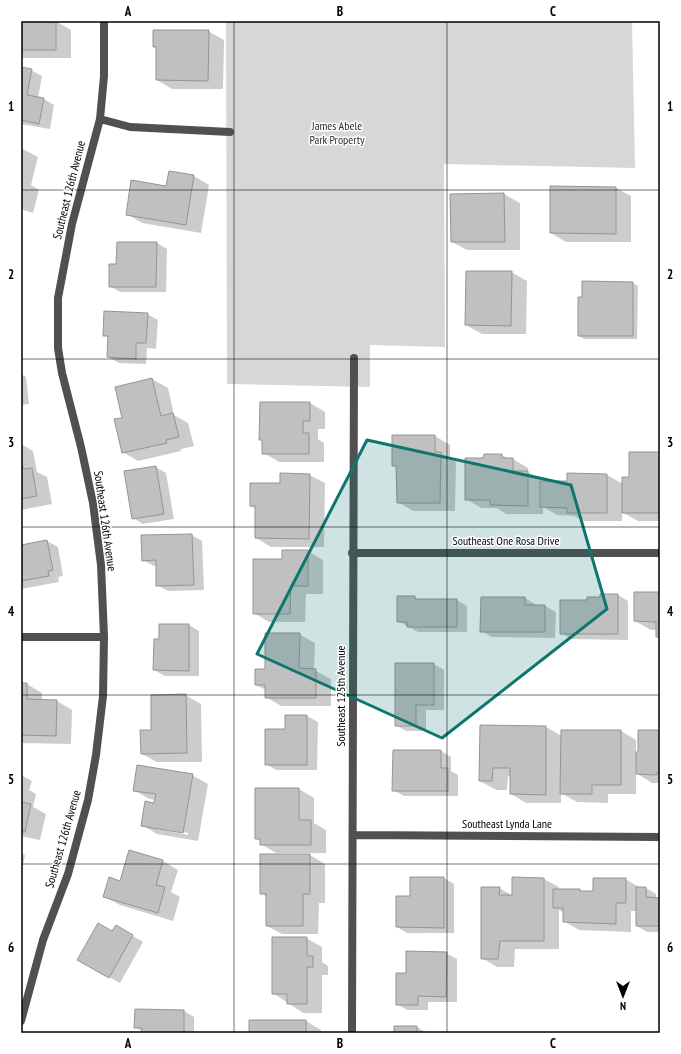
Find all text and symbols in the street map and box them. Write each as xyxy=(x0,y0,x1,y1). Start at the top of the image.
text: A xyxy=(124,3,132,20)
text: B xyxy=(337,3,343,20)
text: C xyxy=(550,3,556,20)
text: 1 xyxy=(8,98,14,115)
text: 1 xyxy=(667,98,673,115)
park label: James Abele Park Property xyxy=(309,118,365,147)
street label: Southeast 126th Avenue xyxy=(49,139,88,241)
text: 2 xyxy=(8,266,14,283)
text: 2 xyxy=(667,266,673,283)
text: 3 xyxy=(8,434,14,451)
text: 3 xyxy=(667,434,673,451)
street label: Southeast 126th Avenue xyxy=(91,470,120,572)
street label: Southeast One Rosa Drive xyxy=(453,533,559,548)
text: 4 xyxy=(8,603,15,620)
text: 4 xyxy=(667,603,674,620)
street label: Southeast 125th Avenue xyxy=(333,645,348,747)
text: 5 xyxy=(8,771,14,788)
text: 5 xyxy=(667,771,673,788)
street label: Southeast 126th Avenue xyxy=(41,788,84,890)
street label: Southeast Lynda Lane xyxy=(462,816,552,831)
text: 6 xyxy=(8,939,14,956)
text: 6 xyxy=(667,939,673,956)
north arrow xyxy=(603,976,643,1016)
text: N xyxy=(620,999,626,1013)
text: A xyxy=(124,1035,132,1052)
text: B xyxy=(337,1035,343,1052)
text: C xyxy=(550,1035,556,1052)

